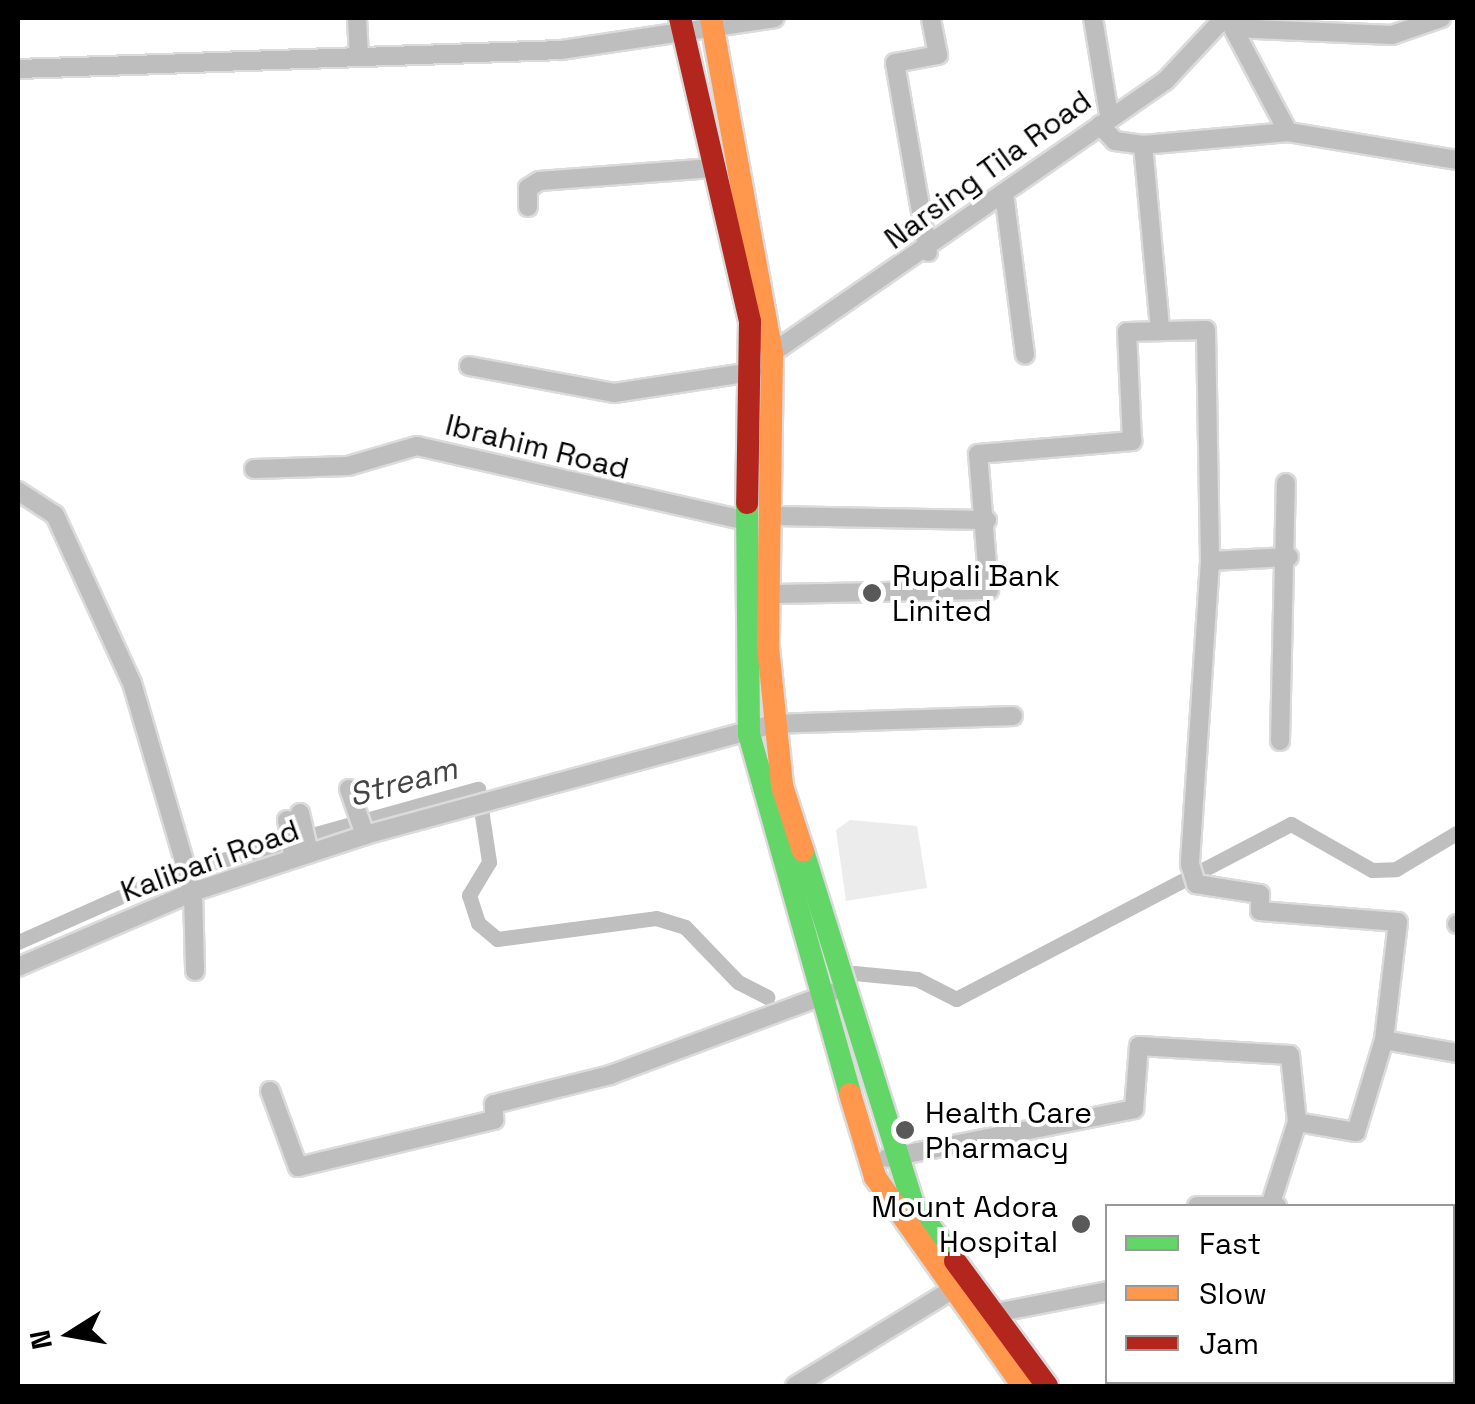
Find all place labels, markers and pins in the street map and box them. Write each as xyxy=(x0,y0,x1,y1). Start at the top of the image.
place label: Rupali Bank Linited xyxy=(892,558,1060,628)
marker: Rupali Bank Linited xyxy=(861,582,883,604)
place label: Health Care Pharmacy xyxy=(925,1095,1092,1166)
marker: Health Care Pharmacy xyxy=(894,1119,916,1141)
place label: Mount Adora Hospital xyxy=(871,1189,1058,1260)
marker: Mount Adora Hospital xyxy=(1068,1211,1094,1237)

